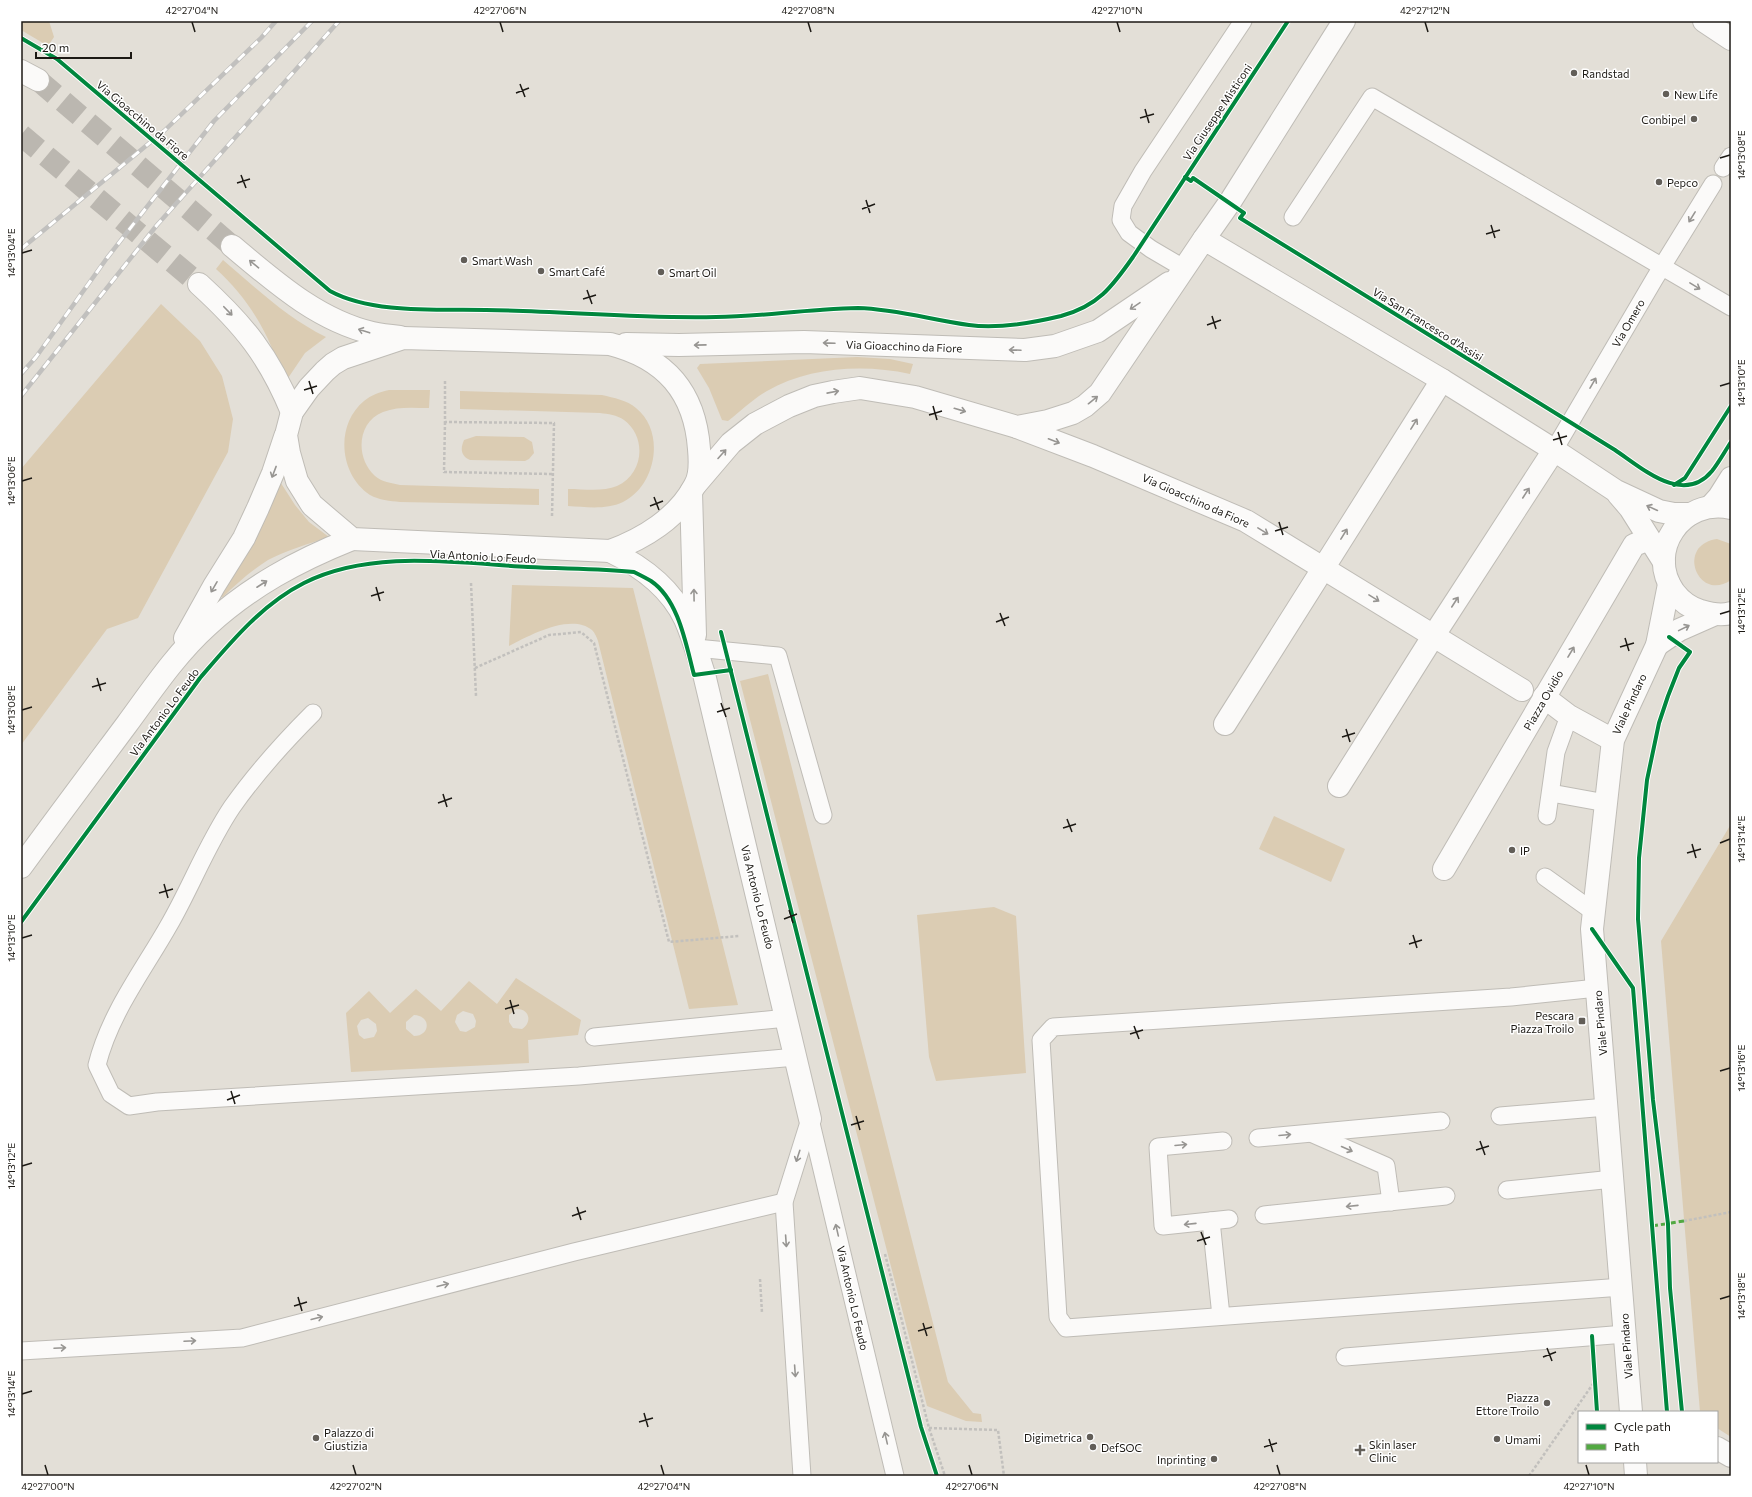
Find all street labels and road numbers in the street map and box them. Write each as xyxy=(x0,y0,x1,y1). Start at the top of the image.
street label: Via Giuseppe Misticoni xyxy=(1180,61,1254,163)
street label: Via Gioacchino da Fiore xyxy=(94,78,192,163)
street label: Via San Francesco d'Assisi xyxy=(1370,285,1486,363)
street label: Via Omero xyxy=(1609,296,1647,349)
street label: Via Gioacchino da Fiore xyxy=(846,337,963,355)
street label: Via Gioacchino da Fiore xyxy=(1140,470,1252,530)
street label: Via Antonio Lo Feudo xyxy=(429,547,537,565)
street label: Via Antonio Lo Feudo xyxy=(127,665,202,759)
street label: Piazza Ovidio xyxy=(1520,667,1566,732)
street label: Viale Pindaro xyxy=(1609,671,1649,737)
street label: Via Antonio Lo Feudo xyxy=(739,844,777,951)
street label: Viale Pindaro xyxy=(1591,989,1609,1056)
street label: Via Antonio Lo Feudo xyxy=(835,1244,871,1352)
street label: Viale Pindaro xyxy=(1617,1312,1635,1379)

